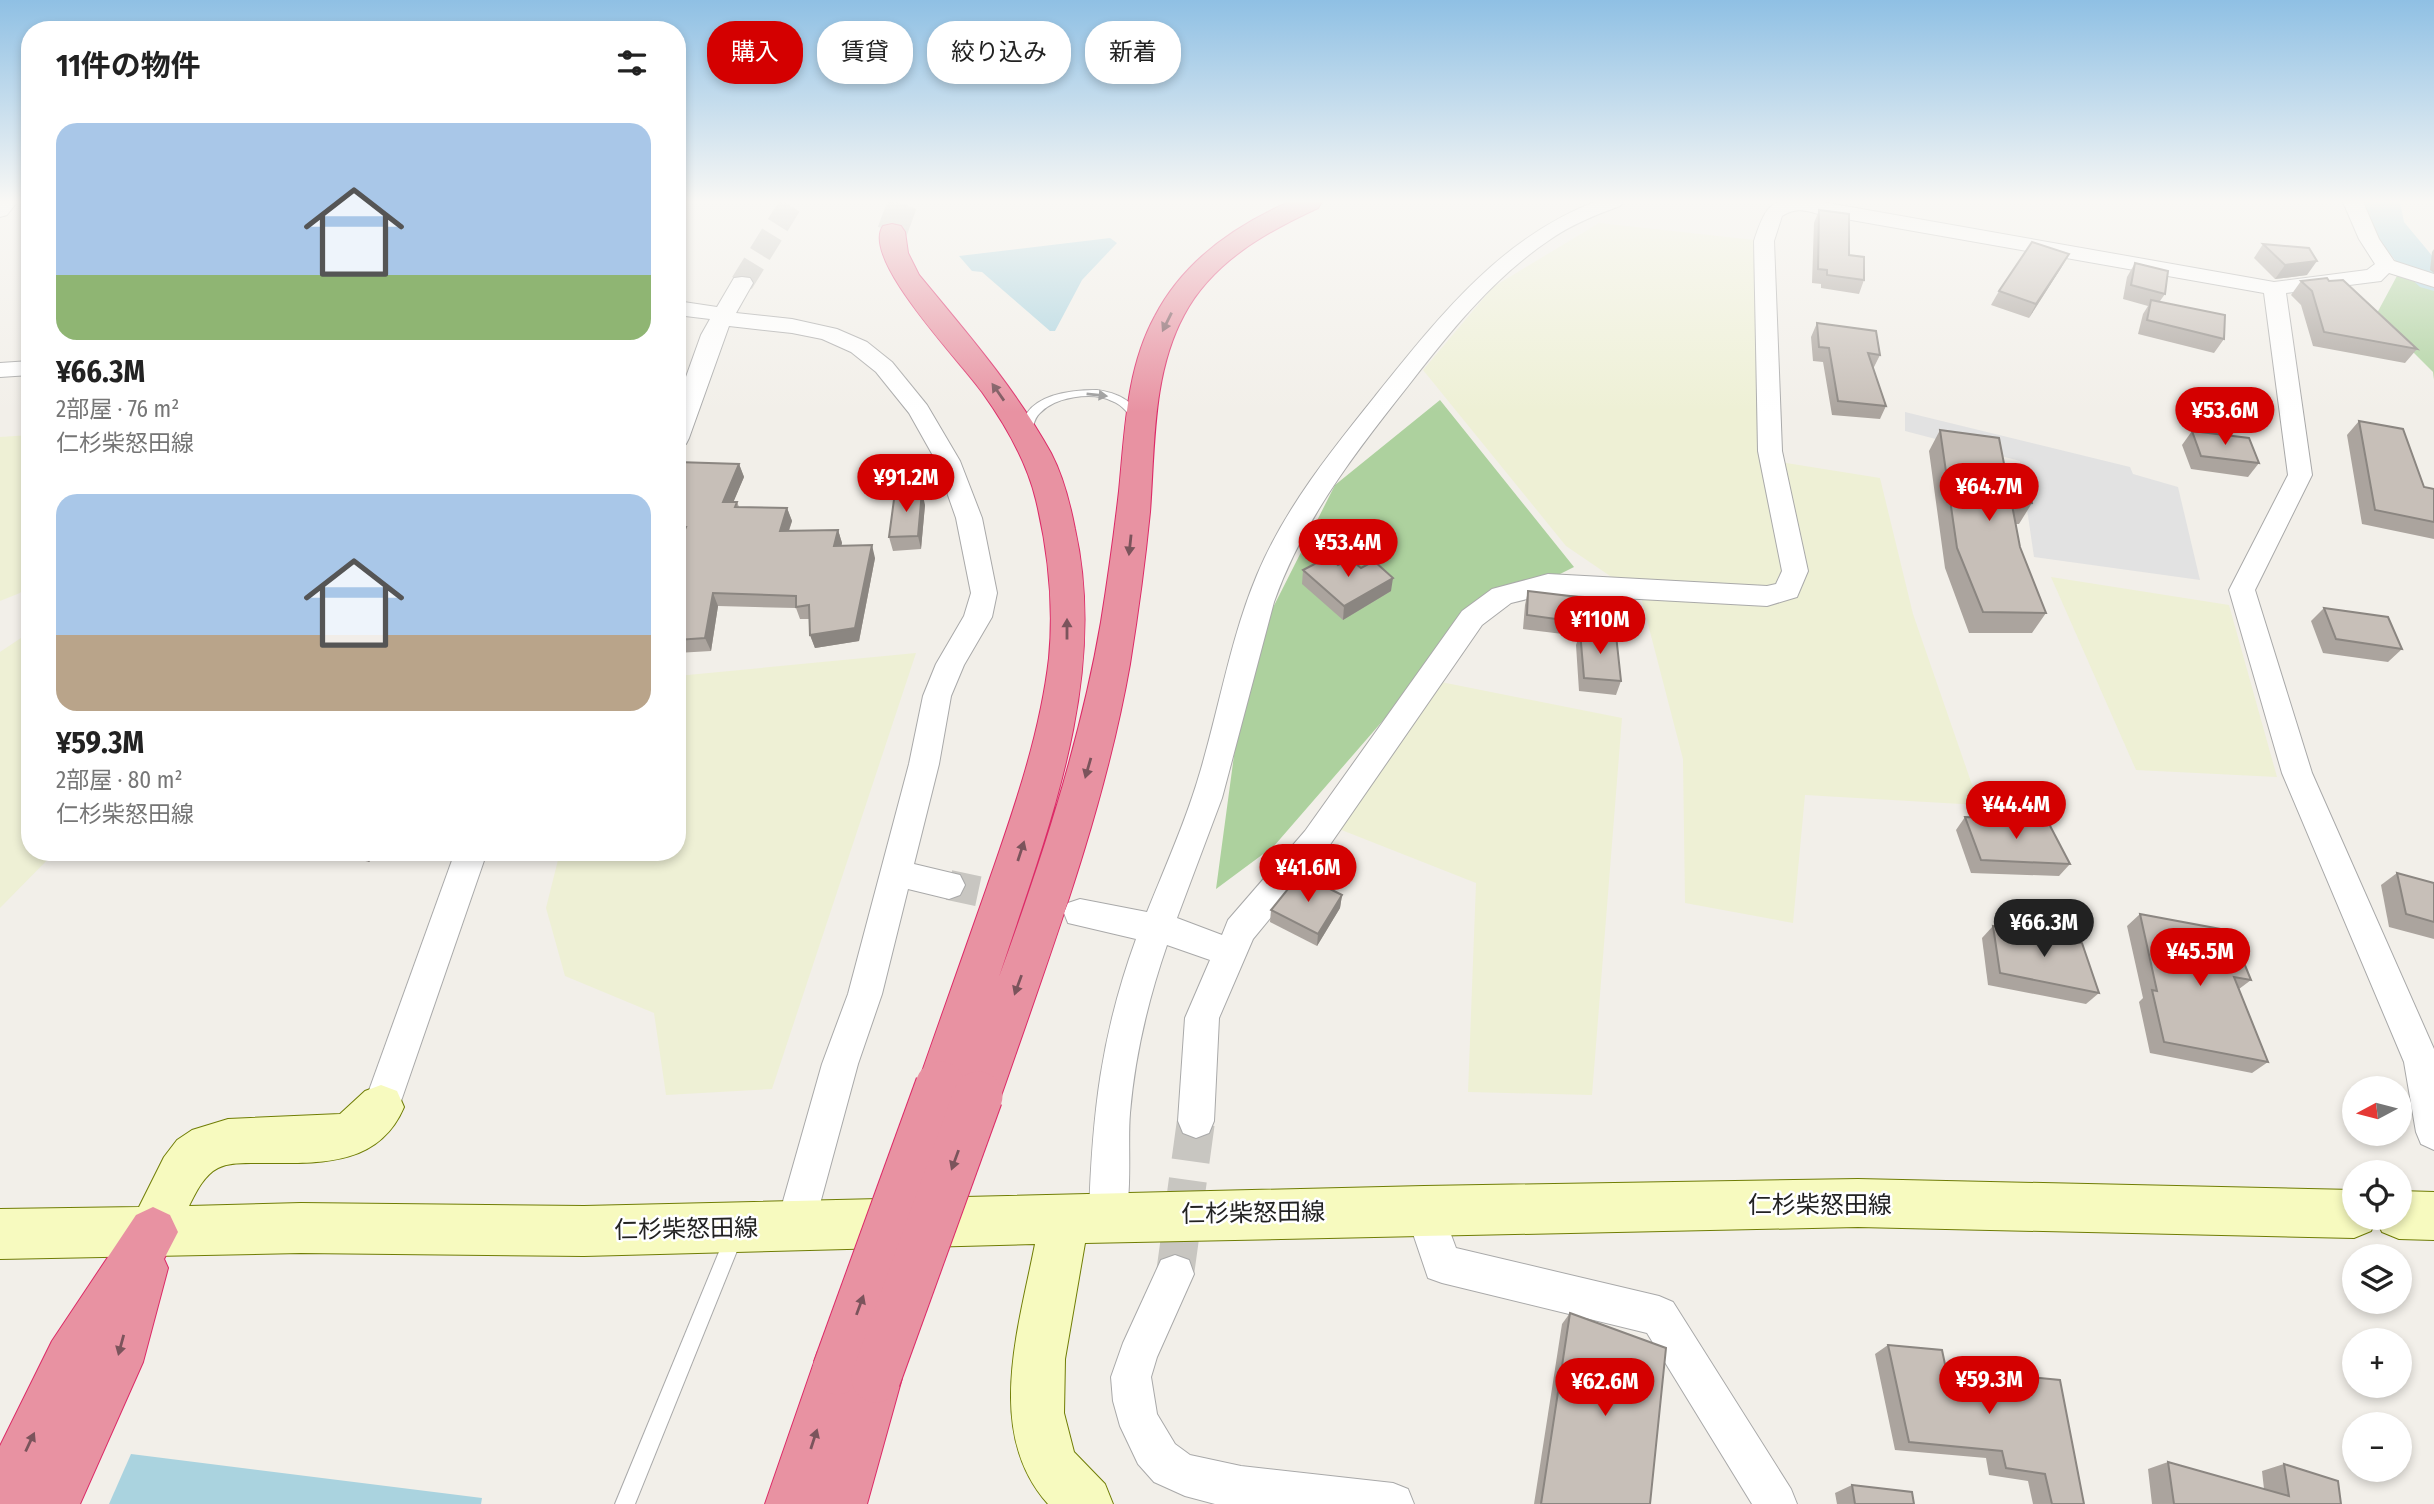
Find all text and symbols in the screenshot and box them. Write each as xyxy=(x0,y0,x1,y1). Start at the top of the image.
chip: 購入 xyxy=(707,21,803,84)
chip: 賃貸 xyxy=(817,21,913,84)
chip: 絞り込み xyxy=(927,21,1071,84)
chip: 新着 xyxy=(1085,21,1181,84)
icon: filters xyxy=(613,44,651,82)
text: 11件の物件 xyxy=(56,48,201,84)
icon: home xyxy=(291,169,417,295)
one-way arrow xyxy=(1162,312,1173,332)
text: ¥66.3M xyxy=(56,354,145,390)
one-way arrow xyxy=(991,383,1005,401)
pin: ¥53.6M xyxy=(2168,388,2282,447)
one-way arrow xyxy=(1087,389,1109,400)
text: 2部屋 · 76 m² xyxy=(56,395,179,423)
text: ¥53.6M xyxy=(2191,396,2259,424)
text: 仁杉柴怒田線 xyxy=(56,429,194,457)
pin: ¥91.2M xyxy=(849,454,963,514)
text: ¥91.2M xyxy=(873,463,939,491)
pin: ¥64.7M xyxy=(1932,463,2046,523)
text: ¥64.7M xyxy=(1956,472,2022,500)
pin: ¥53.4M xyxy=(1291,520,1405,579)
text: ¥53.4M xyxy=(1315,528,1381,556)
one-way arrow xyxy=(1124,534,1135,556)
icon: home xyxy=(291,540,417,666)
pin: ¥110M xyxy=(1551,596,1649,656)
text: ¥110M xyxy=(1570,605,1630,633)
one-way arrow xyxy=(1061,618,1073,640)
text: ¥59.3M xyxy=(56,725,144,761)
one-way arrow xyxy=(1082,758,1092,779)
text: 2部屋 · 80 m² xyxy=(56,766,183,794)
pin: ¥44.4M xyxy=(1959,782,2073,841)
text: ¥44.4M xyxy=(1982,790,2050,818)
text: 仁杉柴怒田線 xyxy=(56,800,194,828)
one-way arrow xyxy=(1016,841,1026,862)
pin: ¥41.6M xyxy=(1251,844,1365,904)
text: ¥41.6M xyxy=(1275,853,1341,881)
pin: ¥66.3M xyxy=(1987,900,2101,959)
text: ¥66.3M xyxy=(2010,908,2078,936)
pin: ¥45.5M xyxy=(2143,928,2257,988)
text: ¥45.5M xyxy=(2166,937,2234,965)
one-way arrow xyxy=(1012,974,1023,995)
north arrow xyxy=(2342,1076,2412,1146)
map controls xyxy=(2342,1076,2412,1482)
one-way arrow xyxy=(949,1150,960,1171)
button: locate xyxy=(2342,1160,2412,1230)
street label: 仁杉柴怒田線 xyxy=(1748,1191,1892,1219)
street label: 仁杉柴怒田線 xyxy=(1181,1198,1325,1228)
street label: 仁杉柴怒田線 xyxy=(614,1214,758,1244)
button: layers xyxy=(2342,1244,2412,1314)
one-way arrow xyxy=(855,1295,866,1316)
button: + xyxy=(2342,1328,2412,1398)
one-way arrow xyxy=(116,1335,126,1356)
pin: ¥59.3M xyxy=(1932,1356,2046,1416)
pin: ¥62.6M xyxy=(1548,1358,1662,1418)
text: ¥59.3M xyxy=(1955,1365,2023,1393)
text: ¥62.6M xyxy=(1571,1367,1639,1395)
button: − xyxy=(2342,1412,2412,1482)
one-way arrow xyxy=(809,1428,820,1449)
one-way arrow xyxy=(24,1432,36,1452)

